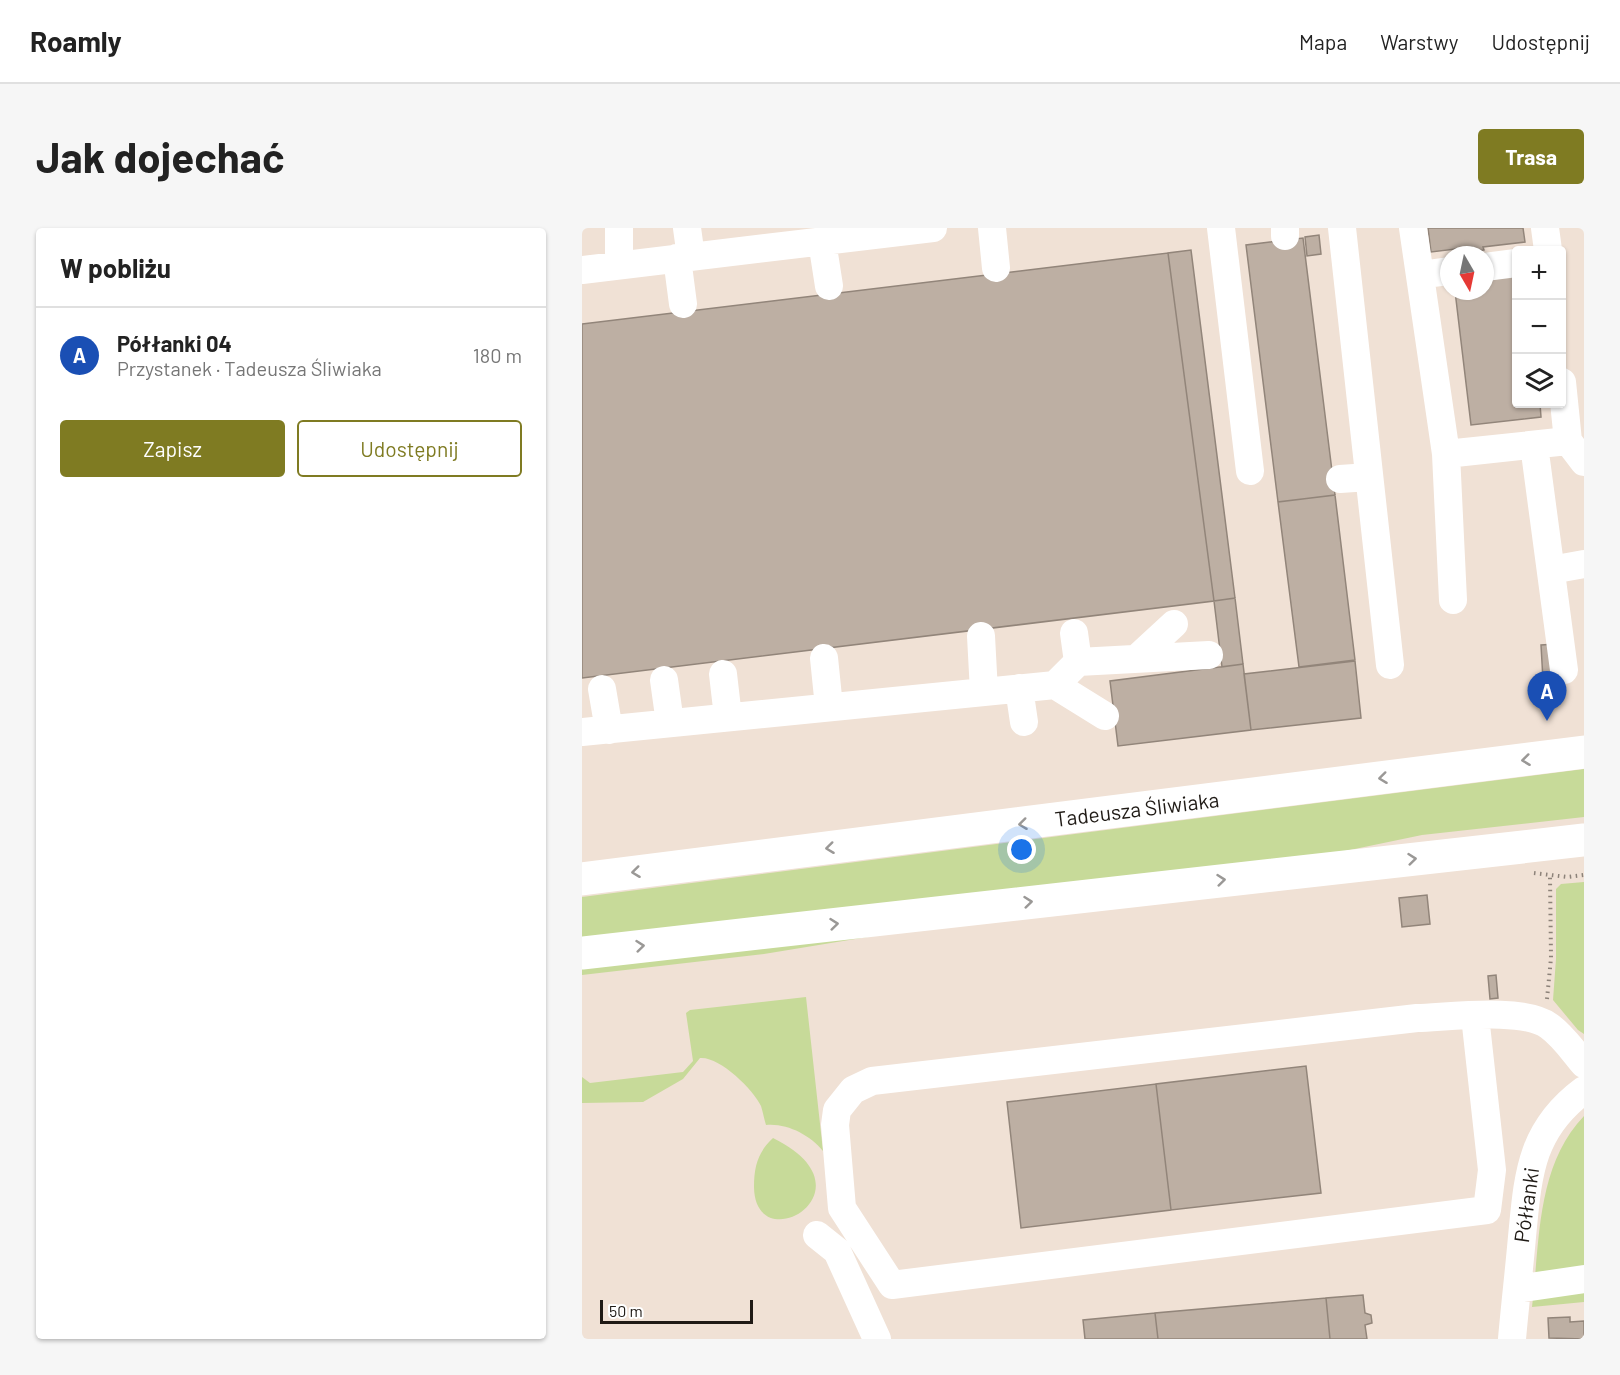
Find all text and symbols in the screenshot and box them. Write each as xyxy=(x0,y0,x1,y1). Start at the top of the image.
text: Roamly xyxy=(30,24,122,58)
text: Mapa xyxy=(1299,29,1347,54)
text: Warstwy xyxy=(1380,29,1458,54)
text: Udostępnij xyxy=(1491,29,1590,54)
button: Trasa xyxy=(1478,129,1584,184)
text: Jak dojechać xyxy=(36,131,284,181)
north arrow xyxy=(1440,246,1494,300)
map controls xyxy=(1512,246,1566,408)
button: + xyxy=(1512,246,1566,300)
text: W pobliżu xyxy=(60,252,171,283)
button: − xyxy=(1512,300,1566,354)
text: Półłanki 04 xyxy=(117,330,232,356)
text: A xyxy=(73,343,86,367)
text: 180 m xyxy=(473,343,522,367)
button: layers xyxy=(1512,354,1566,408)
text: Przystanek · Tadeusza Śliwiaka xyxy=(117,356,382,380)
button: Zapisz xyxy=(60,420,285,477)
button: Udostępnij xyxy=(297,420,522,477)
pin: A xyxy=(1528,672,1566,721)
one-way arrow xyxy=(1521,753,1531,765)
one-way arrow xyxy=(1379,771,1388,784)
street label: Tadeusza Śliwiaka xyxy=(1053,786,1220,831)
one-way arrow xyxy=(1019,818,1028,830)
your location xyxy=(1007,835,1036,864)
one-way arrow xyxy=(825,842,834,854)
one-way arrow xyxy=(1408,853,1417,866)
one-way arrow xyxy=(632,866,641,878)
one-way arrow xyxy=(1217,874,1226,887)
one-way arrow xyxy=(1023,896,1032,909)
one-way arrow xyxy=(829,918,838,931)
one-way arrow xyxy=(636,940,645,953)
street label: Półłanki xyxy=(1508,1166,1543,1244)
scale bar xyxy=(600,1297,753,1324)
text: 50 m xyxy=(609,1301,643,1320)

